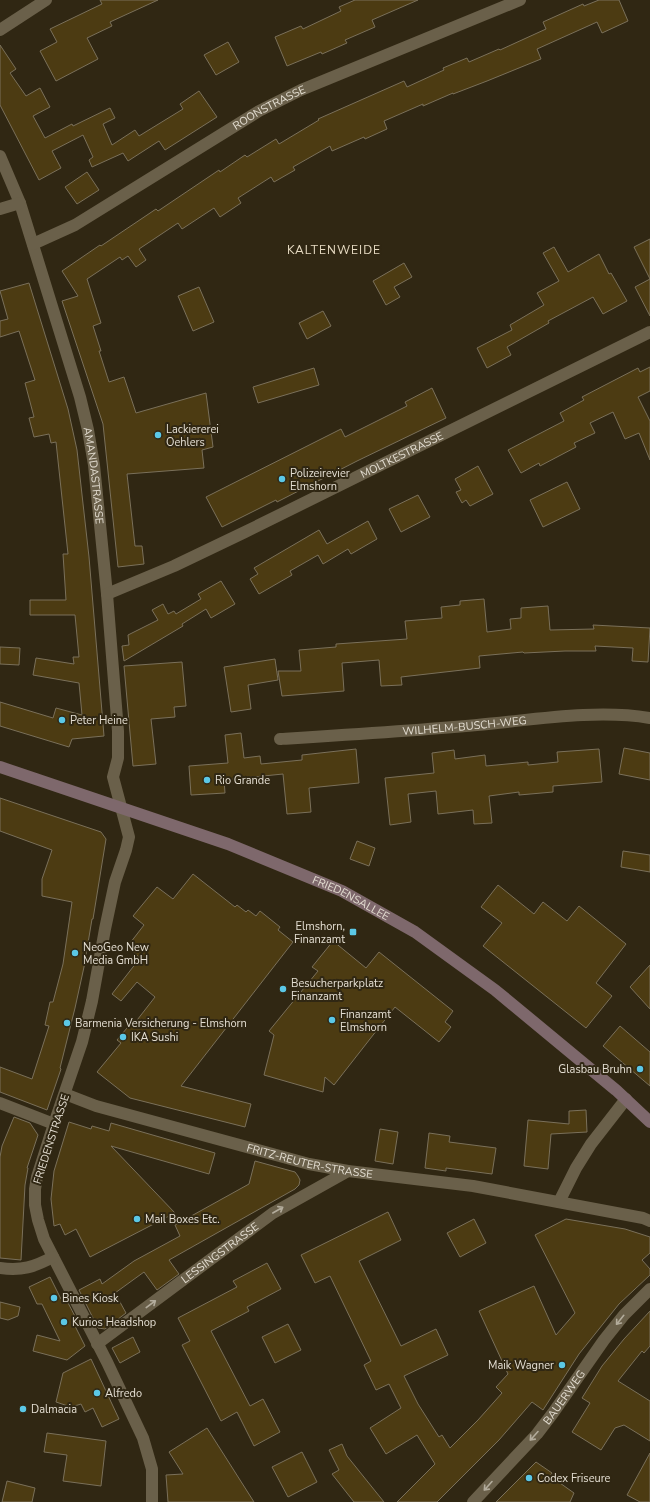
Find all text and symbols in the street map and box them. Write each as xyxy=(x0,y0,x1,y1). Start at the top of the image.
street label: ROONSTRASSE xyxy=(230,82,308,134)
district label: KALTENWEIDE xyxy=(287,242,381,258)
place label: Lackiererei Oehlers xyxy=(166,422,219,450)
street label: AMANDASTRASSE xyxy=(80,426,107,525)
street label: MOLTKESTRASSE xyxy=(358,428,446,482)
marker: Lackiererei Oehlers xyxy=(153,430,163,440)
place label: Polizeirevier Elmshorn xyxy=(290,466,350,494)
marker: Polizeirevier Elmshorn xyxy=(277,474,287,484)
place label: Peter Heine xyxy=(70,713,128,728)
street label: WILHELM-BUSCH-WEG xyxy=(402,713,527,739)
marker: Peter Heine xyxy=(57,715,67,725)
place label: Rio Grande xyxy=(215,773,270,788)
marker: Rio Grande xyxy=(202,775,212,785)
street label: FRIEDENSALLEE xyxy=(310,873,392,924)
place label: Elmshorn, Finanzamt xyxy=(294,919,345,947)
marker: Elmshorn, Finanzamt xyxy=(348,927,358,937)
place label: NeoGeo New Media GmbH xyxy=(83,940,149,968)
marker: NeoGeo New Media GmbH xyxy=(70,948,80,958)
place label: Besucherparkplatz Finanzamt xyxy=(291,976,383,1004)
marker: Besucherparkplatz Finanzamt xyxy=(278,984,288,994)
place label: Finanzamt Elmshorn xyxy=(340,1007,391,1035)
marker: Finanzamt Elmshorn xyxy=(327,1015,337,1025)
place label: Barmenia Versicherung - Elmshorn xyxy=(75,1016,247,1031)
marker: Barmenia Versicherung - Elmshorn xyxy=(62,1018,72,1028)
place label: IKA Sushi xyxy=(131,1030,178,1045)
marker: IKA Sushi xyxy=(118,1032,128,1042)
place label: Glasbau Bruhn xyxy=(558,1062,632,1077)
marker: Glasbau Bruhn xyxy=(635,1064,645,1074)
street label: FRIEDENSTRASSE xyxy=(30,1092,73,1186)
street label: FRITZ-REUTER-STRASSE xyxy=(245,1140,373,1182)
one-way arrow xyxy=(272,1206,284,1214)
place label: Mail Boxes Etc. xyxy=(145,1212,220,1227)
marker: Mail Boxes Etc. xyxy=(132,1214,142,1224)
street label: LESSINGSTRASSE xyxy=(178,1219,262,1287)
place label: Bines Kiosk xyxy=(62,1291,119,1306)
marker: Bines Kiosk xyxy=(49,1293,59,1303)
one-way arrow xyxy=(145,1300,156,1308)
place label: Kurios Headshop xyxy=(72,1315,156,1330)
one-way arrow xyxy=(615,1315,624,1326)
marker: Kurios Headshop xyxy=(59,1317,69,1327)
place label: Maik Wagner xyxy=(488,1358,554,1373)
marker: Maik Wagner xyxy=(557,1360,567,1370)
street label: BAUERWEG xyxy=(540,1367,589,1428)
place label: Alfredo xyxy=(105,1386,142,1401)
marker: Alfredo xyxy=(92,1388,102,1398)
place label: Dalmacia xyxy=(31,1402,77,1417)
marker: Dalmacia xyxy=(18,1404,28,1414)
one-way arrow xyxy=(530,1431,539,1441)
place label: Codex Friseure xyxy=(537,1471,611,1486)
marker: Codex Friseure xyxy=(524,1473,534,1483)
one-way arrow xyxy=(483,1481,492,1491)

